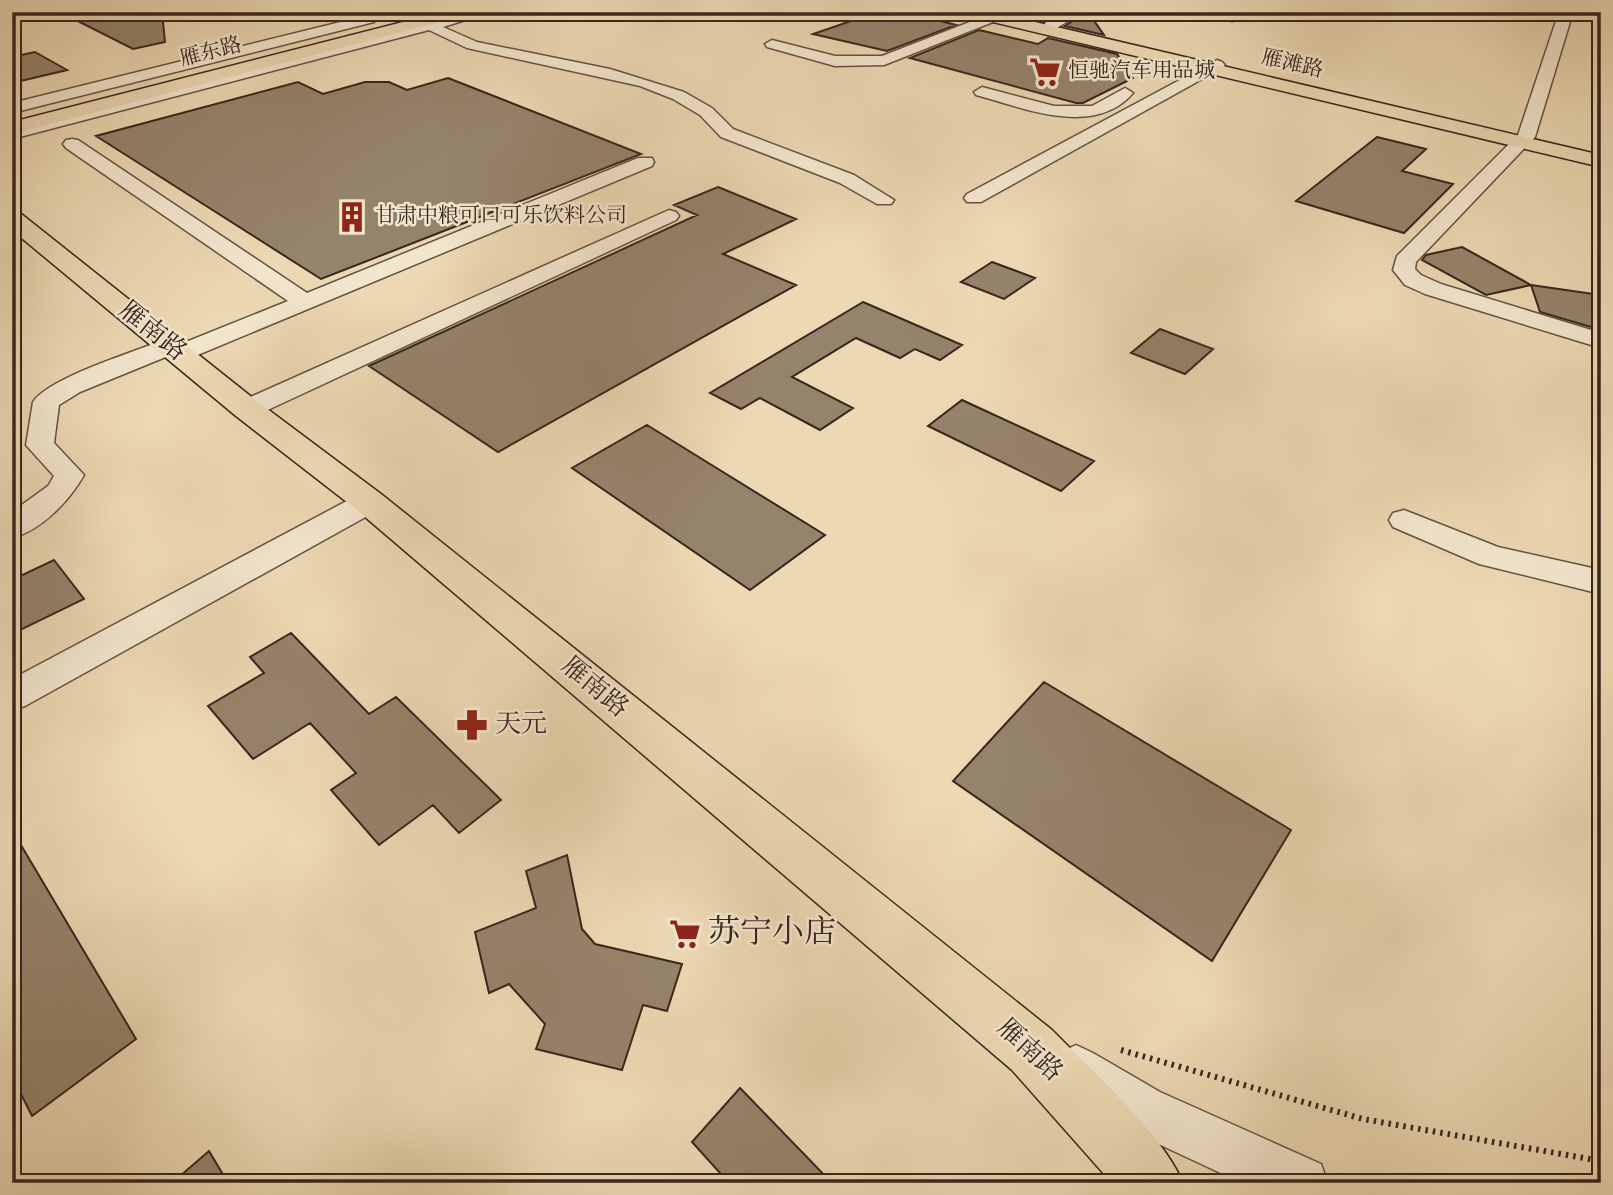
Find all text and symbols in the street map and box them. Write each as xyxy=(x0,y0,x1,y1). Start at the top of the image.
street label: 雁东路 xyxy=(177,31,245,75)
street label: 雁滩路 xyxy=(1258,43,1326,87)
supermarket icon: 恒驰汽车用品城 xyxy=(1028,55,1062,89)
place label: 恒驰汽车用品城 xyxy=(1068,57,1215,87)
building icon: 甘肃中粮可口可乐饮料公司 xyxy=(335,200,369,234)
place label: 甘肃中粮可口可乐饮料公司 xyxy=(375,202,627,232)
street label: 雁南路 xyxy=(110,293,194,371)
street label: 雁南路 xyxy=(552,649,636,727)
place label: 天元 xyxy=(495,707,547,744)
pharmacy icon: 天元 xyxy=(455,708,489,742)
place label: 苏宁小店 xyxy=(708,911,836,957)
supermarket icon: 苏宁小店 xyxy=(668,917,702,951)
street label: 雁南路 xyxy=(988,1011,1070,1091)

